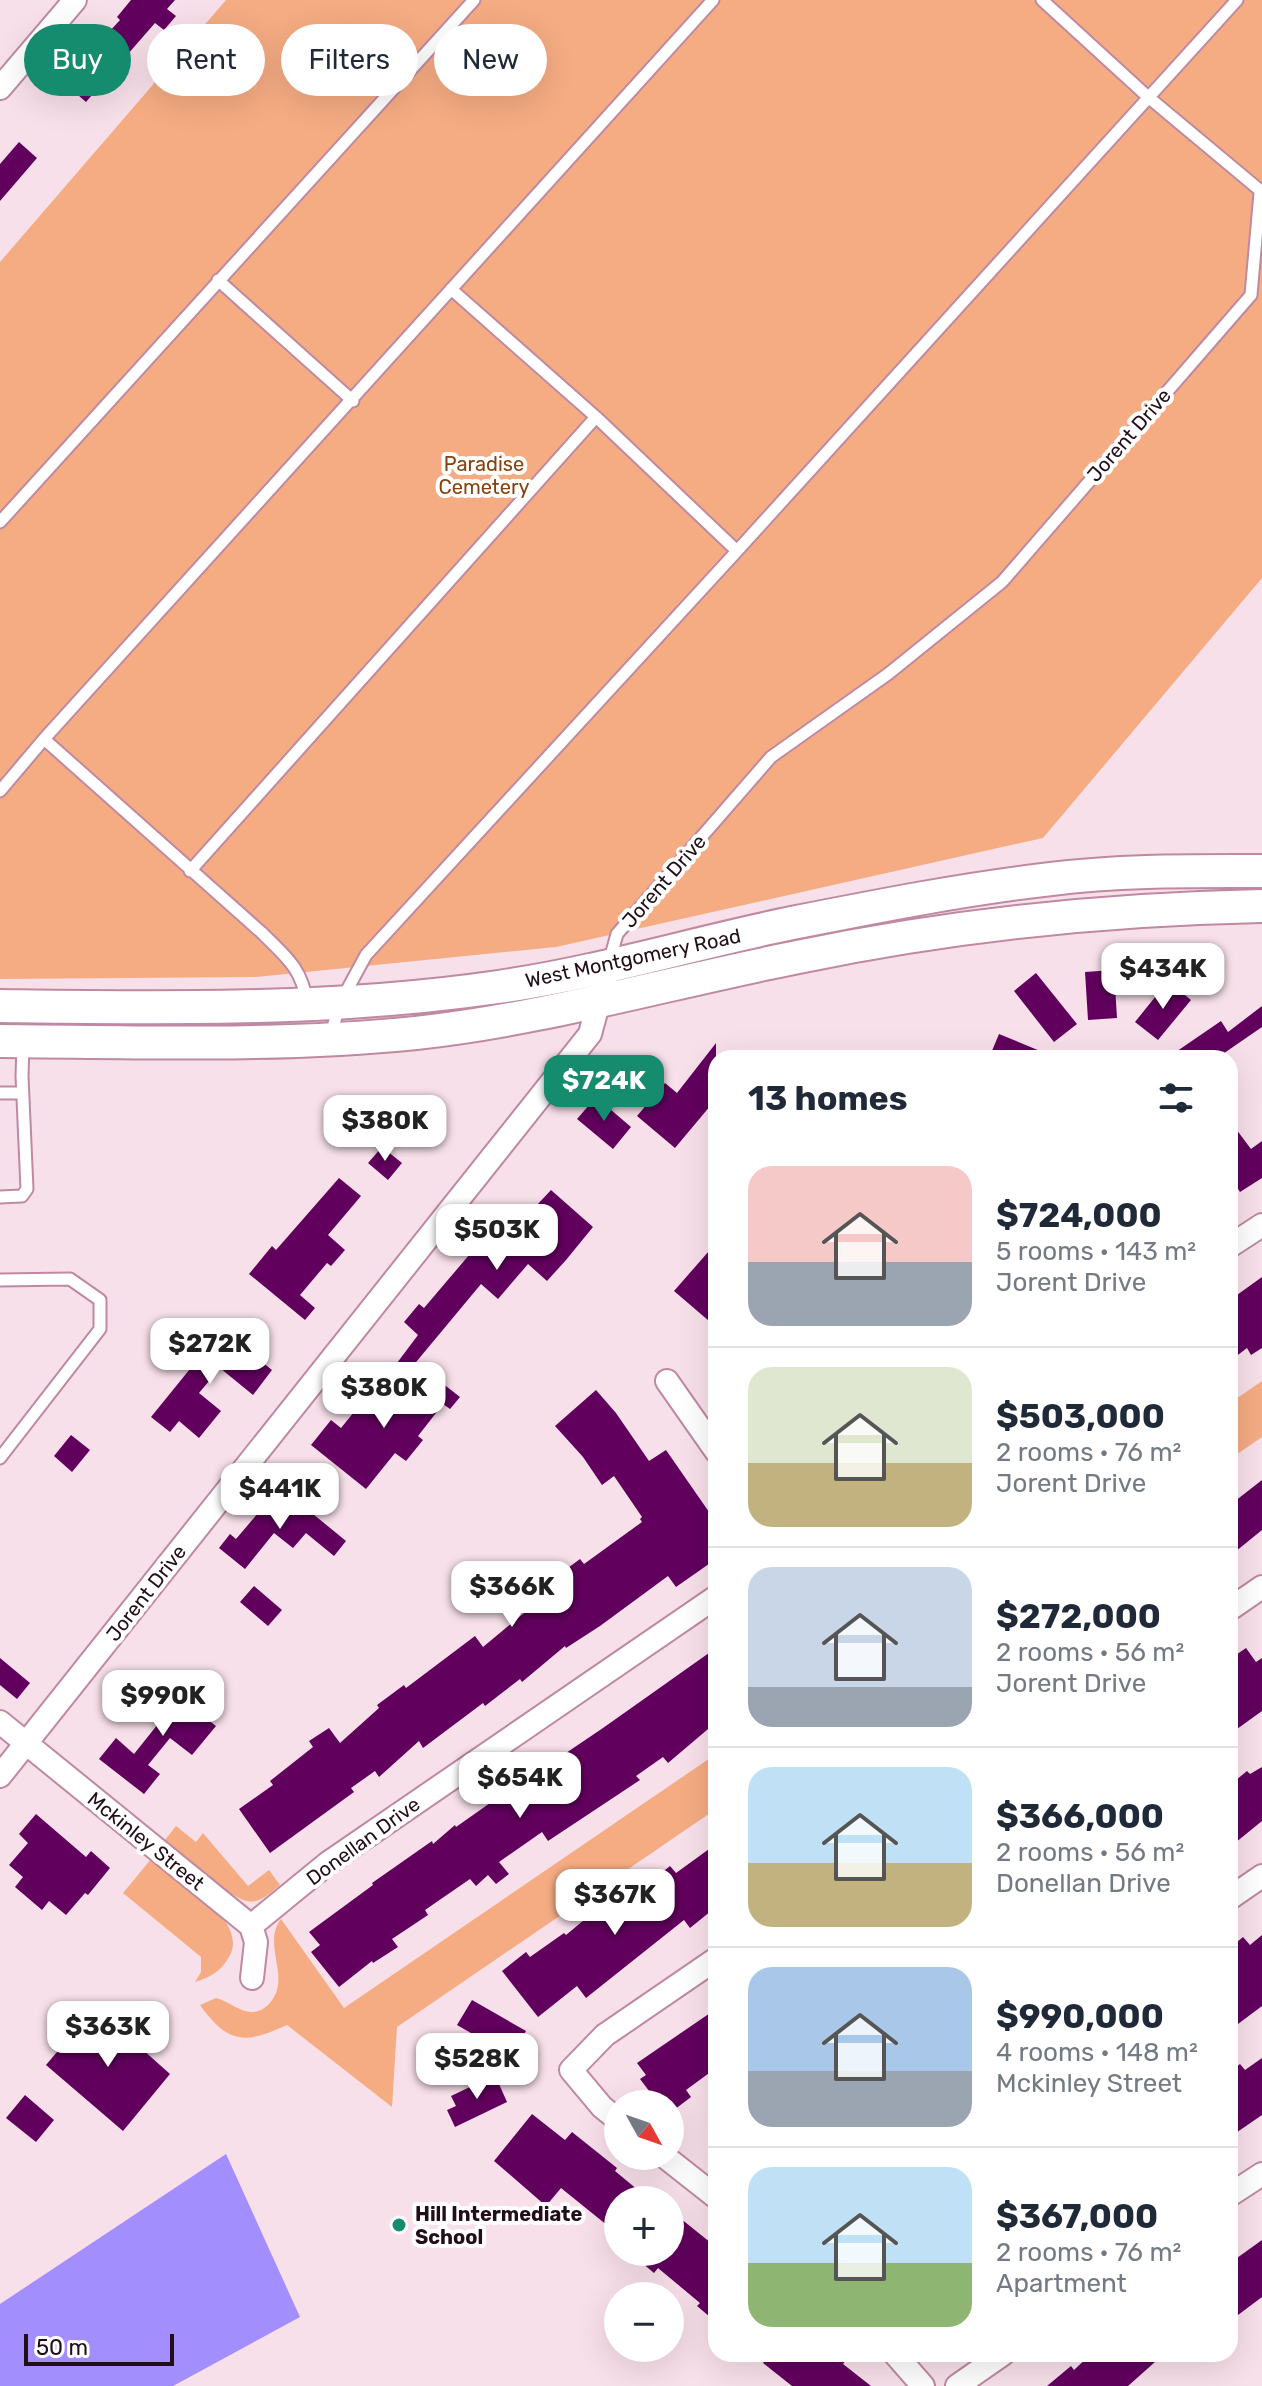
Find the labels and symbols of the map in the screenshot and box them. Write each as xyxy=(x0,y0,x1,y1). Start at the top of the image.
street label: Jorent Drive xyxy=(1082,384,1176,486)
park label: Paradise Cemetery xyxy=(438,452,530,499)
street label: Jorent Drive xyxy=(617,830,711,932)
street label: West Montgomery Road xyxy=(523,923,743,993)
pin: $434K xyxy=(1107,943,1219,1011)
pin: $724K xyxy=(548,1055,660,1123)
pin: $380K xyxy=(329,1095,441,1163)
pin: $503K xyxy=(441,1204,553,1272)
pin: $272K xyxy=(154,1318,266,1386)
pin: $380K xyxy=(328,1362,440,1430)
pin: $441K xyxy=(224,1463,336,1531)
street label: Jorent Drive xyxy=(101,1540,191,1646)
pin: $366K xyxy=(456,1561,568,1629)
pin: $990K xyxy=(107,1670,219,1738)
pin: $654K xyxy=(464,1752,576,1820)
street label: Mckinley Street xyxy=(83,1787,209,1895)
street label: Donellan Drive xyxy=(302,1792,424,1890)
pin: $367K xyxy=(559,1869,671,1937)
pin: $363K xyxy=(52,2001,164,2069)
pin: $528K xyxy=(421,2033,533,2101)
north arrow xyxy=(604,2090,684,2170)
place label: Hill Intermediate School xyxy=(415,2202,582,2249)
marker: Hill Intermediate School xyxy=(390,2216,408,2234)
scale bar xyxy=(24,2330,174,2366)

